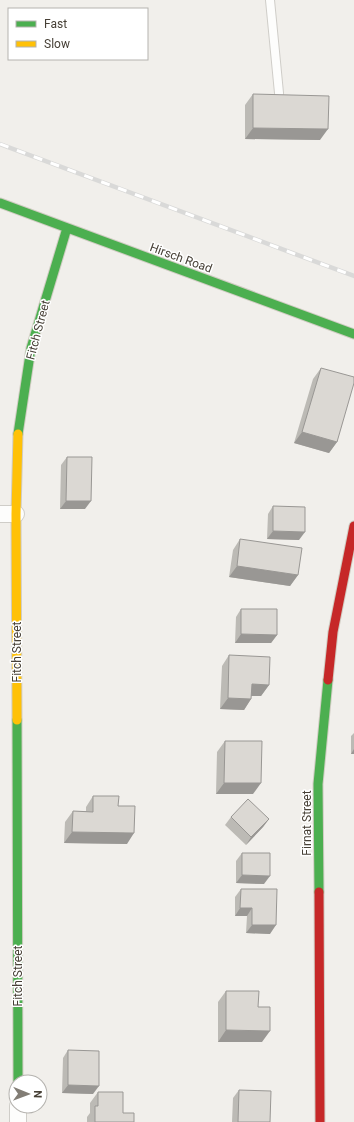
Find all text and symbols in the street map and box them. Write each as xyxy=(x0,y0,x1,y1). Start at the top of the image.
legend xyxy=(8,8,148,60)
text: Fast xyxy=(44,17,67,31)
text: Slow xyxy=(44,37,70,51)
street label: Hirsch Road xyxy=(148,240,214,276)
street label: Fitch Street xyxy=(23,299,53,361)
street label: Fitch Street xyxy=(10,621,24,683)
street label: Firnat Street xyxy=(300,790,314,856)
street label: Fitch Street xyxy=(11,945,25,1007)
north arrow xyxy=(8,1074,48,1114)
text: N xyxy=(31,1090,44,1098)

